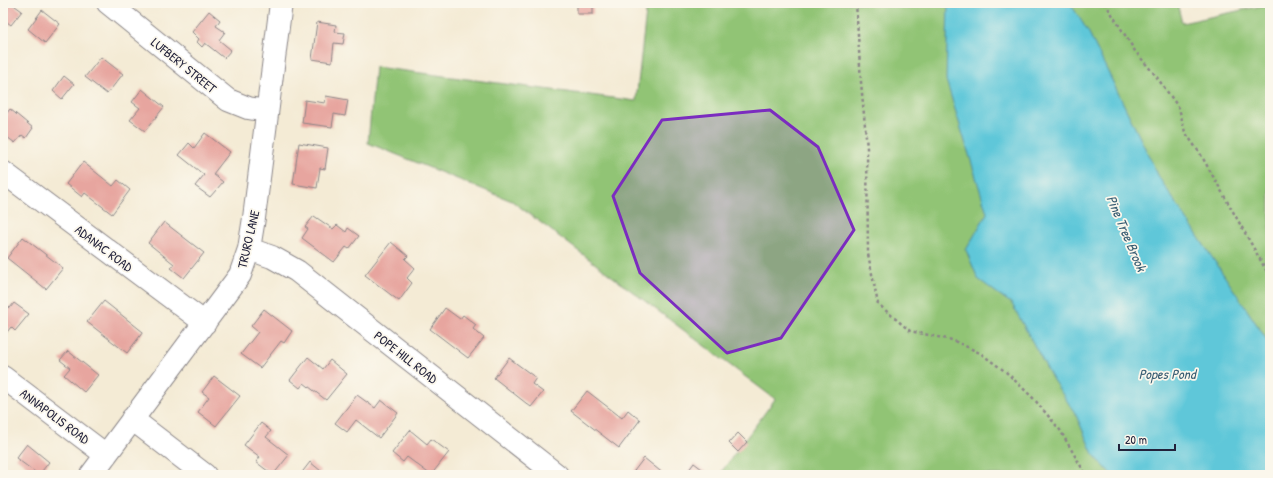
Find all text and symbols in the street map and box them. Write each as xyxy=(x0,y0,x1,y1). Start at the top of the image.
street label: LUFBERY STREET xyxy=(147,33,221,98)
water label: Pine Tree Brook xyxy=(1102,192,1152,275)
street label: TRURO LANE xyxy=(233,208,263,270)
street label: ADANAC ROAD xyxy=(71,220,137,276)
street label: POPE HILL ROAD xyxy=(371,327,442,388)
water label: Popes Pond xyxy=(1139,364,1198,384)
street label: ANNAPOLIS ROAD xyxy=(17,384,94,449)
scale bar xyxy=(1119,426,1175,452)
text: 20 m xyxy=(1125,431,1147,448)

